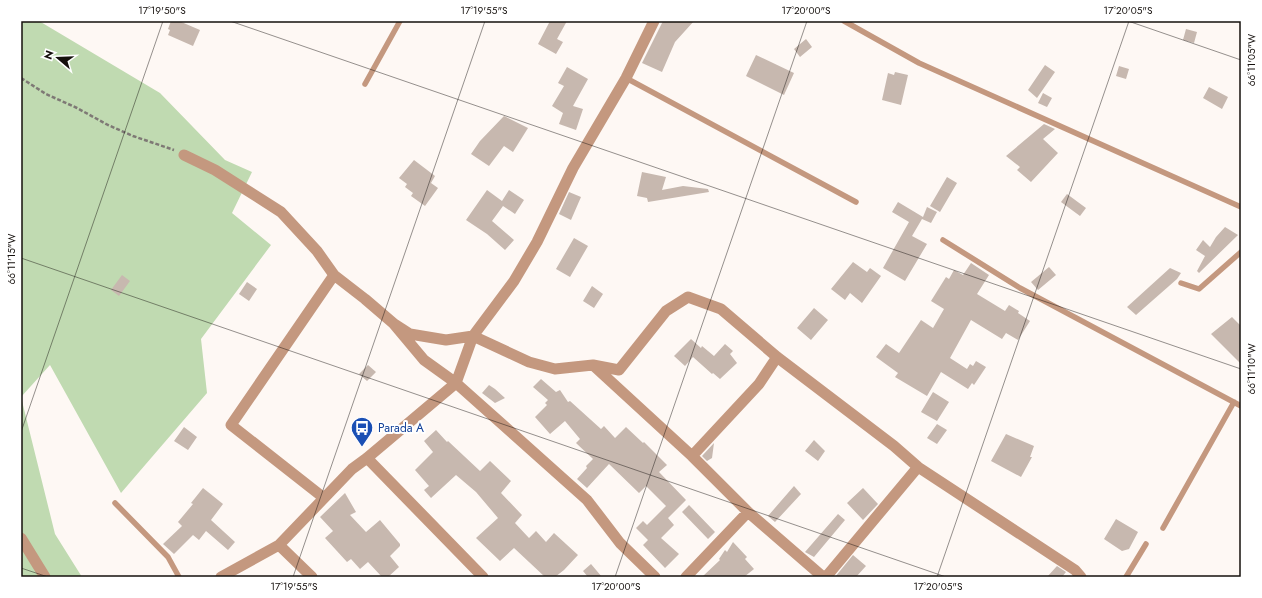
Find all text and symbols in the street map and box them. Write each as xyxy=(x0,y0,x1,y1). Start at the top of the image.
text: 17°19'50"S xyxy=(138,3,186,18)
text: 17°19'55"S xyxy=(460,3,508,18)
text: 17°20'00"S xyxy=(781,3,831,18)
text: 17°20'05"S xyxy=(1104,3,1153,18)
text: 66°11'05"W xyxy=(1244,34,1259,86)
north arrow xyxy=(38,38,78,78)
text: N xyxy=(40,48,58,61)
text: 66°11'15"W xyxy=(4,233,19,284)
text: 66°11'10"W xyxy=(1244,343,1259,395)
bus stop icon: Parada A xyxy=(349,415,375,448)
place label: Parada A xyxy=(378,419,424,437)
text: 17°19'55"S xyxy=(270,579,318,594)
text: 17°20'00"S xyxy=(591,579,641,594)
text: 17°20'05"S xyxy=(914,579,963,594)

